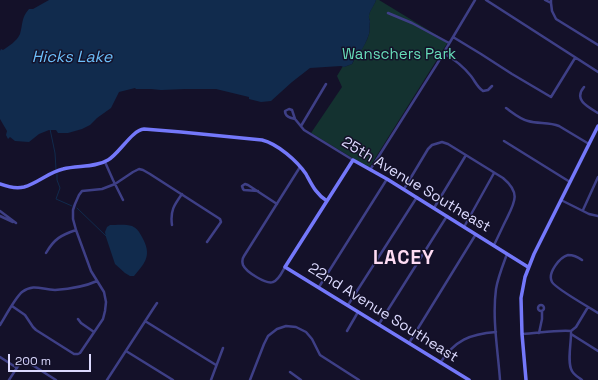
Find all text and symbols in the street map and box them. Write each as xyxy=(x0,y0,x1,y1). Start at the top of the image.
park label: Wanschers Park xyxy=(342,46,456,64)
water label: Hicks Lake xyxy=(32,48,112,68)
street label: 25th Avenue Southeast xyxy=(338,133,494,237)
district label: LACEY xyxy=(373,248,435,270)
street label: 22nd Avenue Southeast xyxy=(305,259,461,367)
scale bar xyxy=(10,346,93,372)
text: 200 m xyxy=(15,353,51,369)

